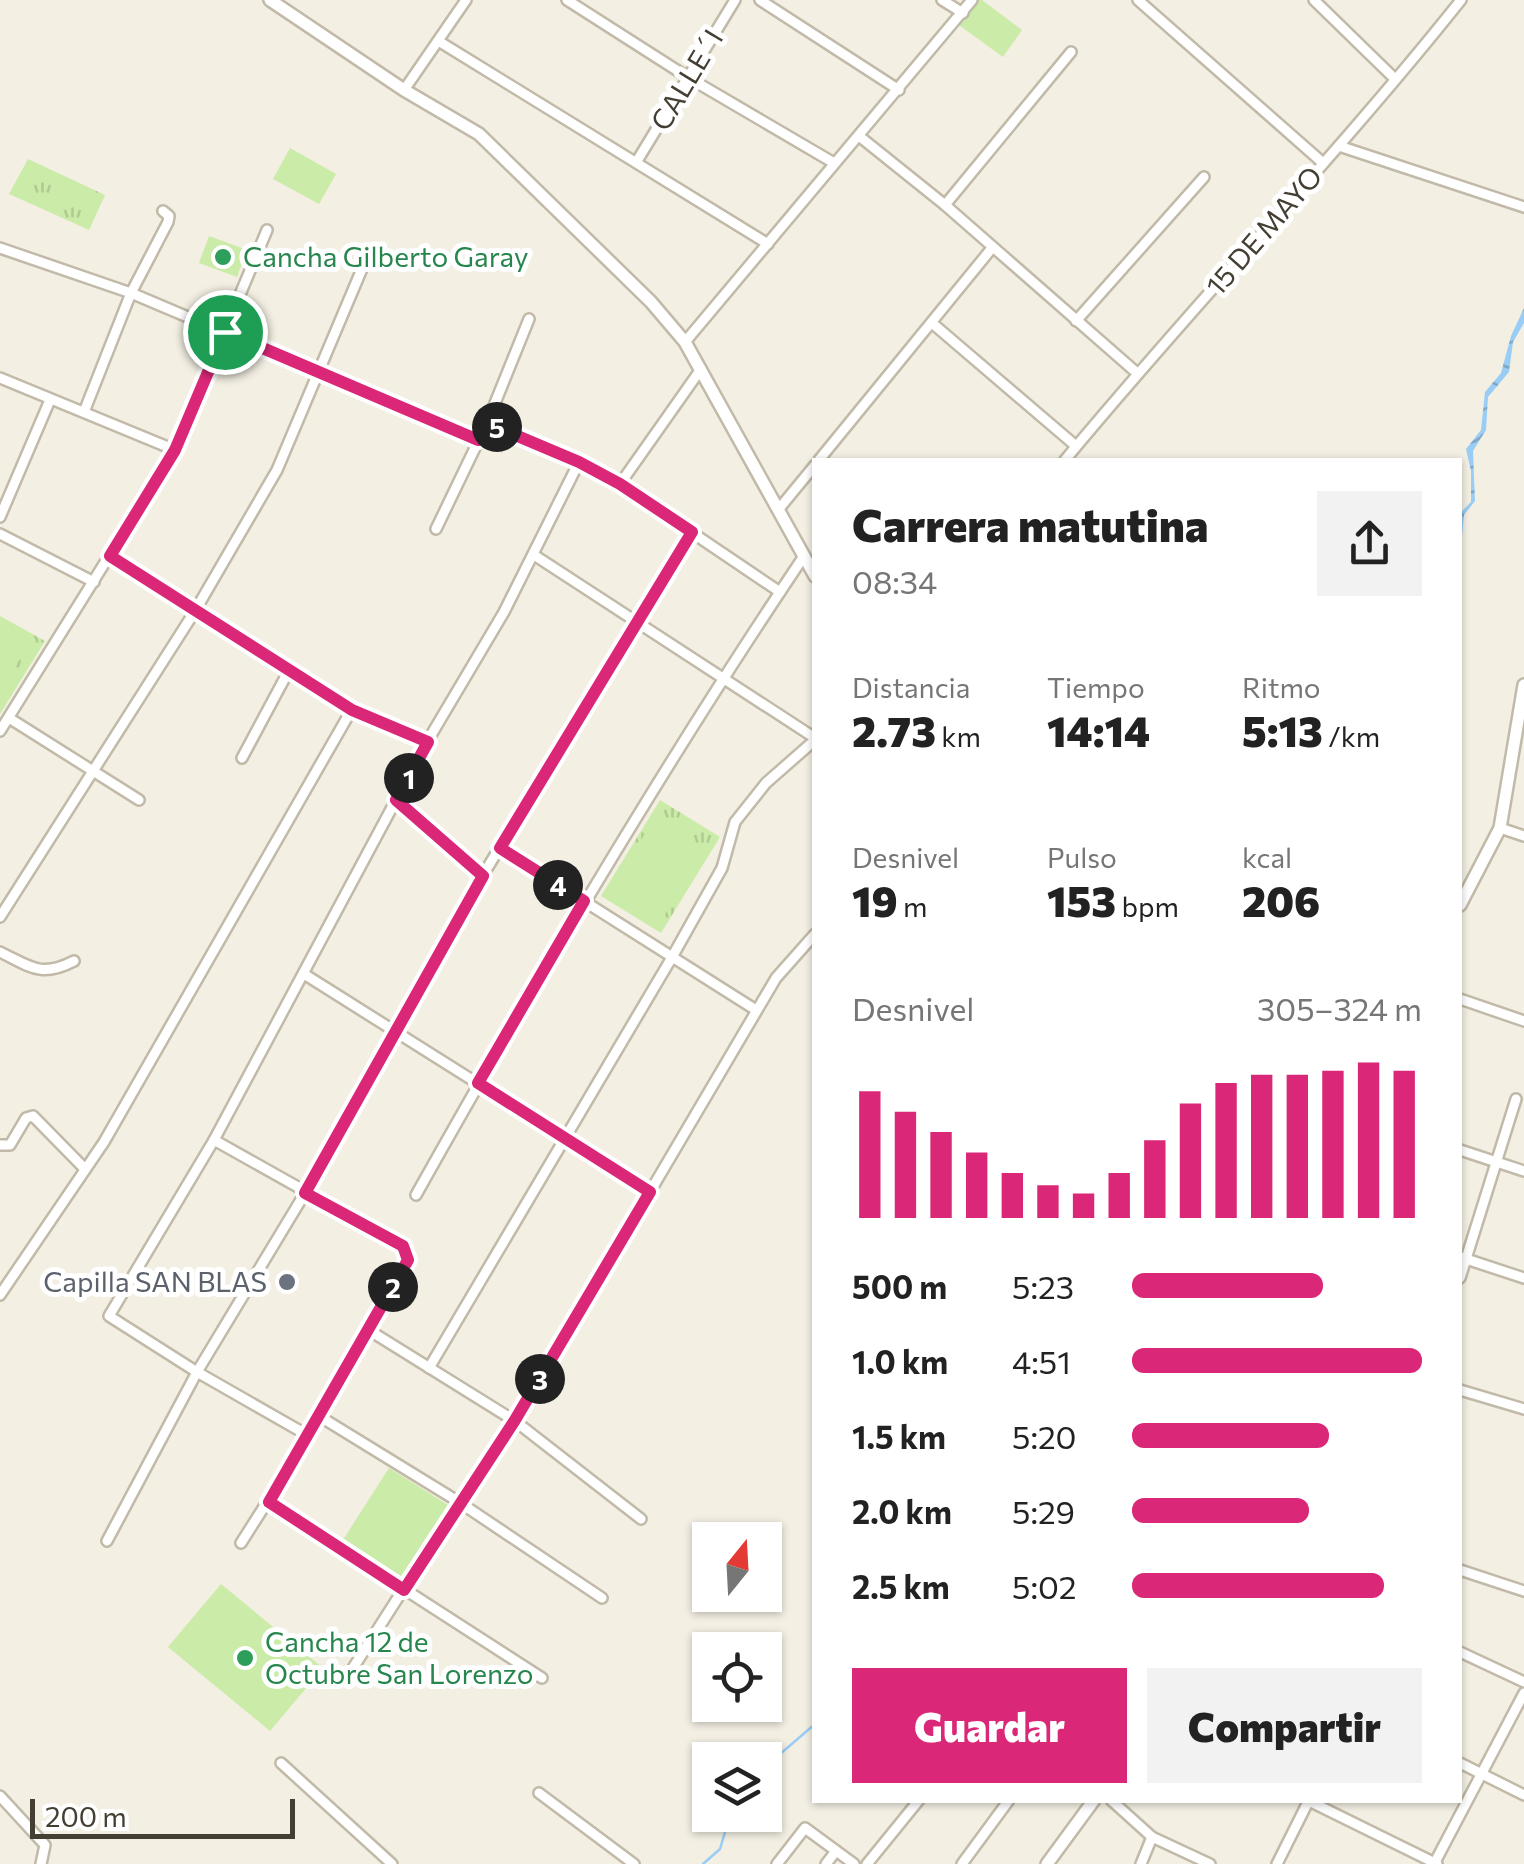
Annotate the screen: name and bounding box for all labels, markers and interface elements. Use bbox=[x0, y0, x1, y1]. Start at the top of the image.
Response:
street label: CALLE´I bbox=[643, 23, 730, 136]
street label: 15 DE MAYO bbox=[1198, 159, 1328, 302]
place label: Cancha Gilberto Garay bbox=[243, 239, 528, 273]
marker: Cancha Gilberto Garay bbox=[212, 246, 234, 268]
pin bbox=[183, 290, 268, 375]
icon: arrive bbox=[198, 305, 253, 360]
pin: 5 bbox=[472, 402, 522, 452]
text: 5 bbox=[489, 410, 505, 444]
button: share bbox=[1317, 491, 1422, 596]
text: Carrera matutina bbox=[852, 496, 1209, 551]
text: 08:34 bbox=[852, 561, 937, 601]
text: Distancia bbox=[852, 670, 970, 704]
text: Tiempo bbox=[1047, 670, 1145, 704]
text: Ritmo bbox=[1242, 670, 1321, 704]
text: 2.73 bbox=[852, 704, 936, 756]
text: 14:14 bbox=[1047, 704, 1150, 756]
text: 5:13 bbox=[1242, 704, 1323, 756]
text: km bbox=[936, 719, 981, 753]
text: /km bbox=[1323, 719, 1380, 753]
pin: 1 bbox=[384, 753, 434, 803]
text: 1 bbox=[403, 761, 415, 795]
text: Desnivel bbox=[852, 840, 959, 874]
text: Pulso bbox=[1047, 840, 1117, 874]
text: kcal bbox=[1242, 840, 1292, 874]
pin: 4 bbox=[533, 860, 583, 910]
text: 4 bbox=[549, 868, 567, 902]
text: 19 bbox=[852, 874, 898, 926]
text: 153 bbox=[1047, 874, 1116, 926]
text: 206 bbox=[1242, 874, 1320, 926]
text: m bbox=[898, 889, 928, 923]
text: bpm bbox=[1116, 889, 1179, 923]
text: Desnivel bbox=[852, 988, 974, 1028]
text: 305–324 m bbox=[1257, 988, 1422, 1028]
pin: 2 bbox=[368, 1262, 418, 1312]
place label: Capilla SAN BLAS bbox=[43, 1264, 267, 1298]
text: 500 m bbox=[852, 1266, 947, 1306]
text: 5:23 bbox=[1012, 1266, 1074, 1306]
text: 2 bbox=[385, 1270, 401, 1304]
marker: Capilla SAN BLAS bbox=[276, 1271, 298, 1293]
text: 1.0 km bbox=[852, 1341, 948, 1381]
text: 4:51 bbox=[1012, 1341, 1071, 1381]
pin: 3 bbox=[515, 1354, 565, 1404]
text: 3 bbox=[532, 1362, 548, 1396]
text: 1.5 km bbox=[852, 1416, 946, 1456]
text: 5:20 bbox=[1012, 1416, 1076, 1456]
text: 2.0 km bbox=[852, 1491, 952, 1531]
text: 5:29 bbox=[1012, 1491, 1075, 1531]
north arrow bbox=[692, 1522, 782, 1612]
map controls bbox=[692, 1522, 782, 1832]
text: 2.5 km bbox=[852, 1566, 950, 1606]
text: 5:02 bbox=[1012, 1566, 1076, 1606]
place label: Cancha 12 de Octubre San Lorenzo bbox=[265, 1624, 534, 1690]
button: locate bbox=[692, 1632, 782, 1722]
marker: Cancha 12 de Octubre San Lorenzo bbox=[234, 1647, 256, 1669]
button: Guardar bbox=[852, 1668, 1127, 1783]
button: Compartir bbox=[1147, 1668, 1422, 1783]
button: layers bbox=[692, 1742, 782, 1832]
scale bar bbox=[30, 1794, 295, 1838]
text: 200 m bbox=[45, 1799, 127, 1833]

